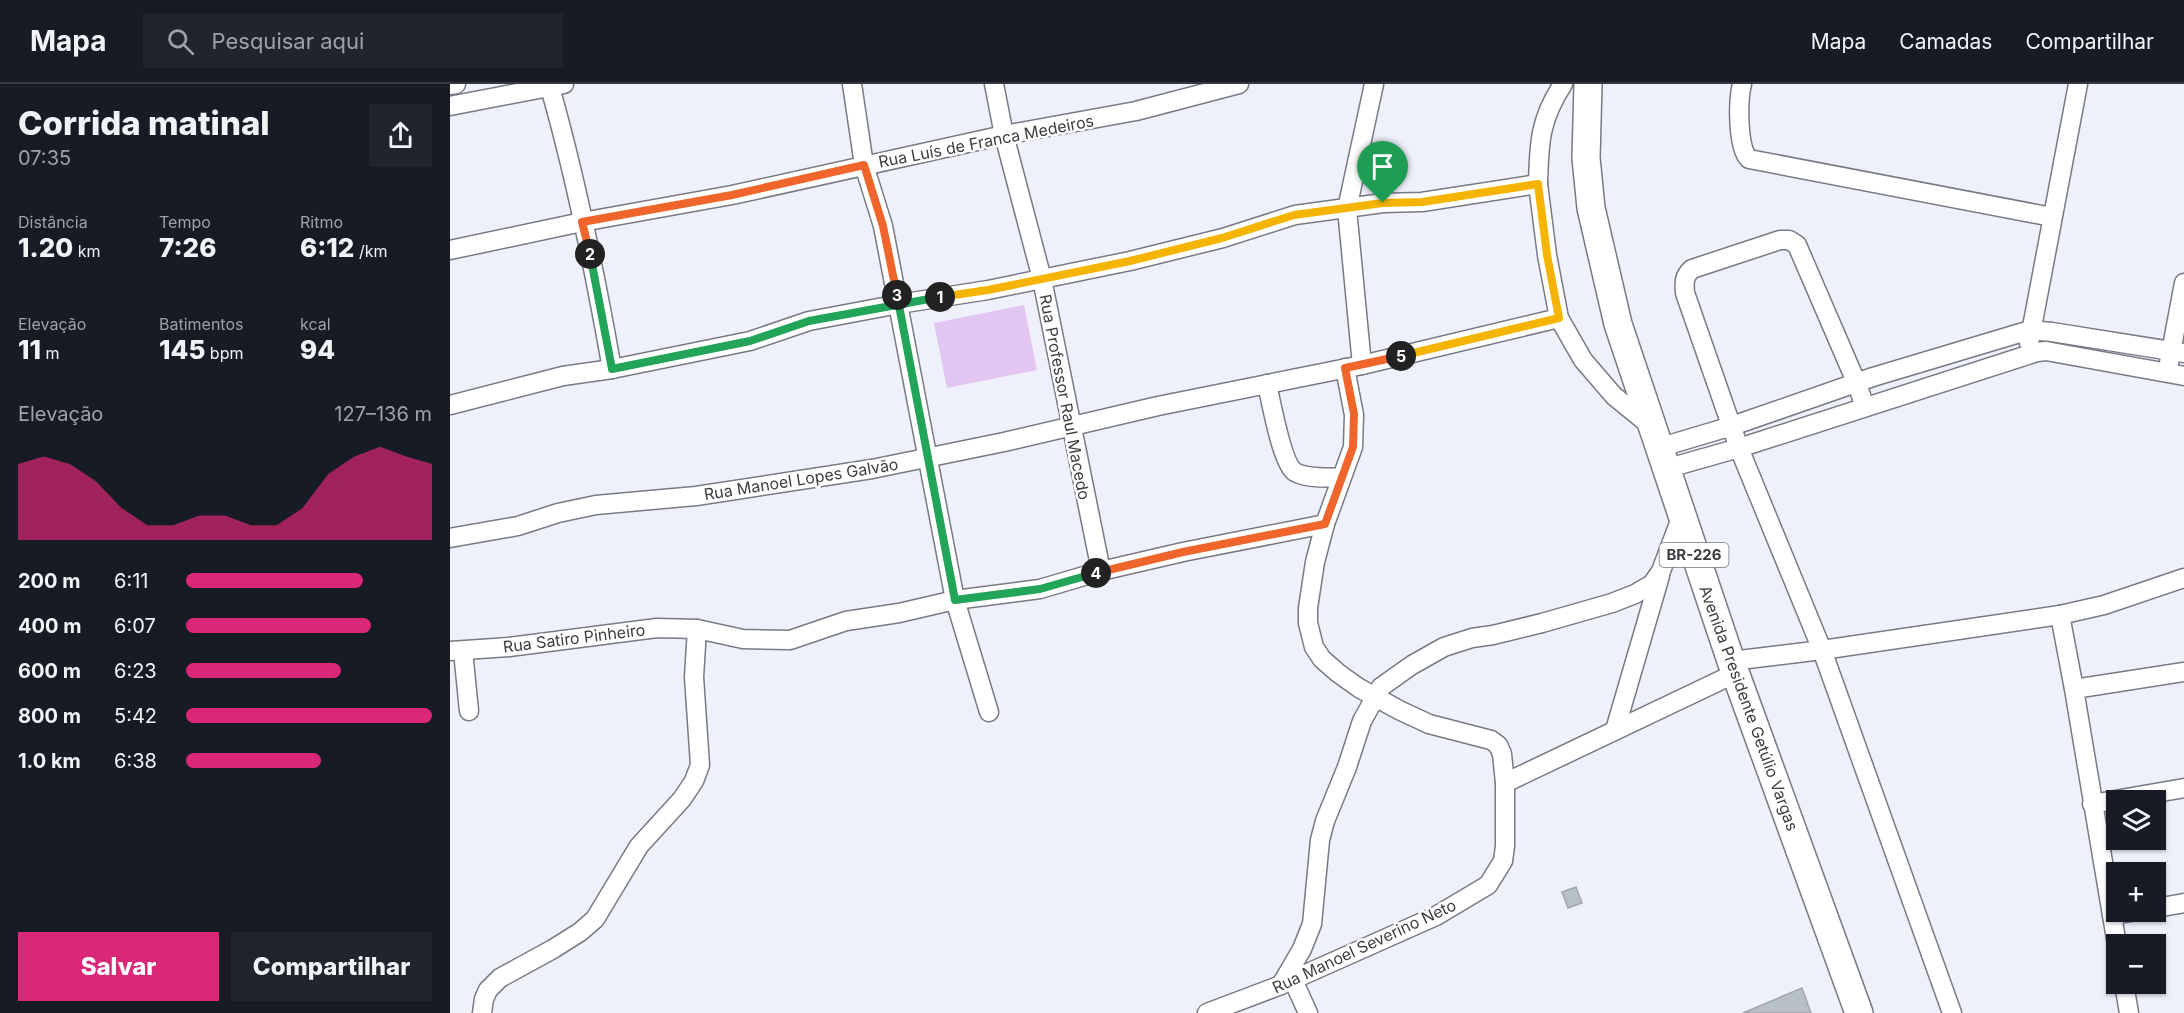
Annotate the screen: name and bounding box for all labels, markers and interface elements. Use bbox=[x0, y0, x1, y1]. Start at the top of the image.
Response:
search box bbox=[143, 14, 563, 68]
text: Mapa bbox=[30, 24, 107, 58]
icon: search bbox=[164, 25, 197, 58]
text: Pesquisar aqui bbox=[212, 28, 364, 54]
text: Mapa bbox=[1811, 29, 1866, 54]
text: Camadas bbox=[1899, 29, 1992, 54]
text: Compartilhar bbox=[2025, 29, 2154, 54]
text: Corrida matinal bbox=[18, 103, 270, 143]
button: share bbox=[369, 104, 432, 167]
street label: Rua Luís de Franca Medeiros bbox=[877, 110, 1095, 172]
pin bbox=[1357, 141, 1408, 203]
text: 07:35 bbox=[18, 146, 71, 170]
icon: arrive bbox=[1366, 150, 1399, 183]
text: Distância bbox=[18, 212, 88, 232]
text: Tempo bbox=[159, 212, 211, 232]
text: Ritmo bbox=[300, 212, 343, 232]
text: 1.20 bbox=[18, 232, 73, 263]
text: 7:26 bbox=[159, 232, 216, 263]
text: 6:12 bbox=[300, 232, 354, 263]
pin: 2 bbox=[575, 239, 605, 269]
text: km bbox=[73, 241, 101, 261]
text: /km bbox=[354, 241, 388, 261]
text: 2 bbox=[585, 244, 595, 264]
pin: 3 bbox=[882, 280, 912, 310]
pin: 1 bbox=[925, 282, 955, 312]
text: 3 bbox=[892, 285, 902, 305]
text: 1 bbox=[937, 287, 943, 307]
street label: Rua Professor Raul Macedo bbox=[1035, 293, 1095, 501]
text: Elevação bbox=[18, 314, 86, 334]
text: Batimentos bbox=[159, 314, 243, 334]
text: kcal bbox=[300, 314, 331, 334]
text: 11 bbox=[18, 334, 41, 365]
text: 145 bbox=[159, 334, 205, 365]
text: 94 bbox=[300, 334, 335, 365]
pin: 5 bbox=[1386, 341, 1416, 371]
text: m bbox=[41, 343, 59, 363]
text: bpm bbox=[205, 343, 243, 363]
text: 5 bbox=[1396, 346, 1406, 366]
text: Elevação bbox=[18, 402, 103, 426]
text: 127–136 m bbox=[334, 402, 432, 426]
street label: Rua Manoel Lopes Galvão bbox=[702, 454, 900, 504]
road number: BR-226 bbox=[1660, 543, 1728, 567]
pin: 4 bbox=[1081, 558, 1111, 588]
text: 4 bbox=[1091, 563, 1101, 583]
text: 200 m bbox=[18, 569, 81, 593]
text: 6:11 bbox=[114, 569, 148, 593]
street label: Avenida Presidente Getúlio Vargas bbox=[1695, 583, 1803, 833]
text: 400 m bbox=[18, 614, 82, 638]
text: 6:07 bbox=[114, 614, 156, 638]
street label: Rua Satiro Pinheiro bbox=[502, 619, 646, 657]
text: 600 m bbox=[18, 659, 81, 683]
text: 6:23 bbox=[114, 659, 157, 683]
text: 800 m bbox=[18, 704, 81, 728]
text: 5:42 bbox=[114, 704, 157, 728]
text: 1.0 km bbox=[18, 749, 81, 773]
text: 6:38 bbox=[114, 749, 157, 773]
map controls bbox=[2106, 790, 2166, 994]
button: layers bbox=[2106, 790, 2166, 850]
button: + bbox=[2106, 862, 2166, 922]
street label: Rua Manoel Severino Neto bbox=[1269, 895, 1459, 997]
button: Salvar bbox=[18, 932, 219, 1001]
button: Compartilhar bbox=[231, 932, 432, 1001]
button: − bbox=[2106, 934, 2166, 994]

